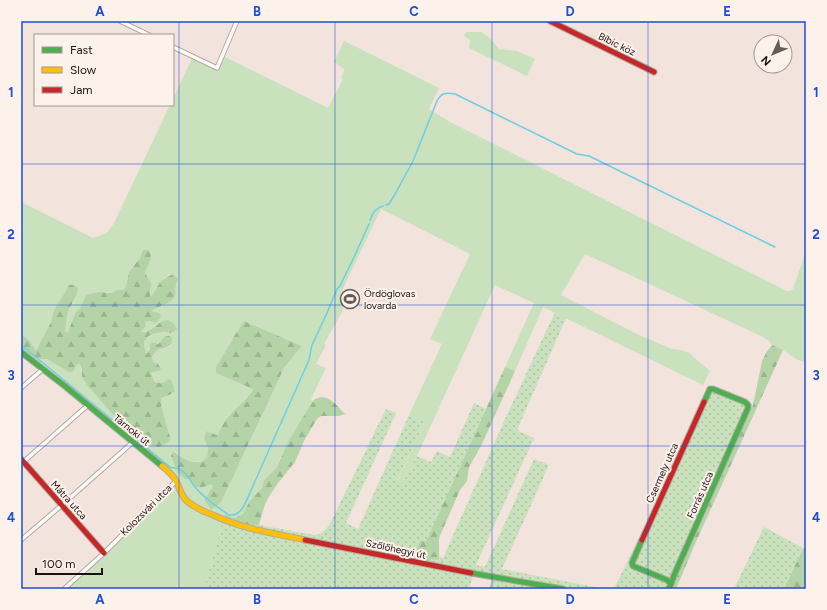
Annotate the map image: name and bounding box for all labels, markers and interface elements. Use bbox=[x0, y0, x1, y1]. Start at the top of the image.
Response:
text: A bbox=[95, 4, 105, 19]
text: B bbox=[253, 4, 261, 19]
text: C bbox=[409, 4, 419, 19]
text: D bbox=[565, 4, 575, 19]
text: E bbox=[723, 4, 731, 19]
street label: Bíbic köz bbox=[596, 29, 638, 59]
legend bbox=[34, 34, 174, 106]
north arrow bbox=[753, 34, 793, 74]
text: Fast bbox=[70, 43, 93, 57]
text: N bbox=[759, 53, 774, 68]
text: Slow bbox=[70, 63, 97, 77]
text: Jam bbox=[70, 83, 93, 97]
text: 1 bbox=[8, 85, 14, 100]
text: 1 bbox=[813, 85, 819, 100]
text: 2 bbox=[7, 227, 15, 242]
text: 2 bbox=[812, 227, 820, 242]
place label: Ördöglovas lovarda bbox=[364, 287, 416, 312]
sports icon: Ördöglovas lovarda bbox=[339, 288, 361, 310]
text: 3 bbox=[7, 368, 15, 383]
text: 3 bbox=[812, 368, 820, 383]
street label: Tárnoki út bbox=[111, 411, 153, 449]
street label: Csermely utca bbox=[643, 441, 681, 505]
street label: Forrás utca bbox=[684, 470, 716, 520]
street label: Mátra utca bbox=[48, 478, 90, 522]
street label: Kolozsvári utca bbox=[118, 482, 174, 538]
text: 4 bbox=[7, 510, 15, 525]
text: 4 bbox=[812, 510, 820, 525]
street label: Szőlőhegyi út bbox=[365, 536, 427, 562]
scale bar bbox=[36, 550, 102, 576]
text: 100 m bbox=[42, 557, 76, 571]
text: A bbox=[95, 592, 105, 607]
text: B bbox=[253, 592, 261, 607]
text: C bbox=[409, 592, 419, 607]
text: D bbox=[565, 592, 575, 607]
text: E bbox=[723, 592, 731, 607]

